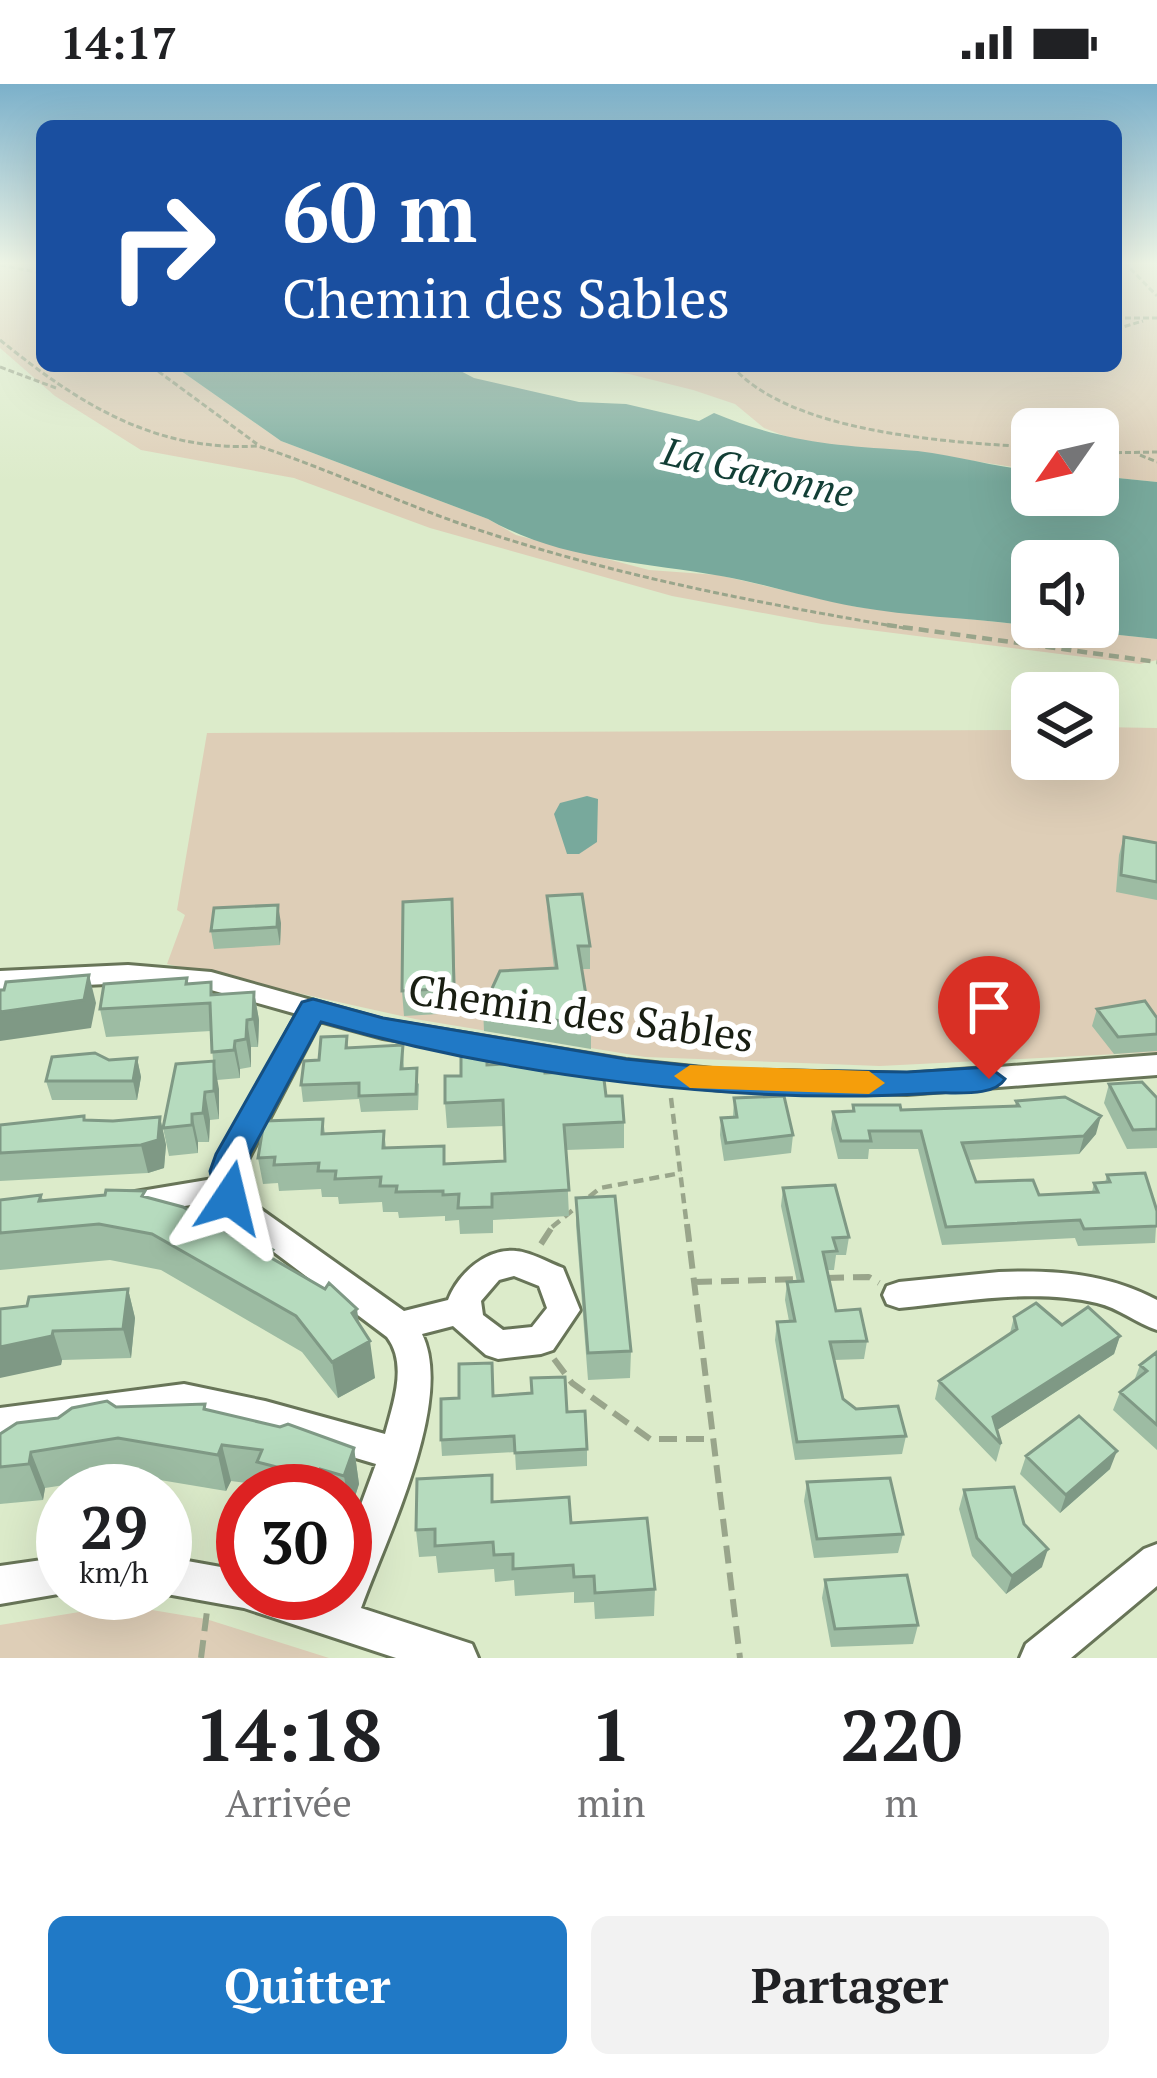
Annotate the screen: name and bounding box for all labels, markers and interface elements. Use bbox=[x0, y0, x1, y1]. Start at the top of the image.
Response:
text: 14:17 bbox=[60, 12, 177, 72]
text: 60 m bbox=[282, 155, 477, 266]
icon: right bbox=[84, 168, 240, 324]
text: Chemin des Sables bbox=[282, 262, 730, 333]
north arrow bbox=[1011, 408, 1119, 516]
map controls bbox=[1011, 408, 1119, 780]
water label: La Garonne bbox=[657, 424, 859, 518]
button: sound bbox=[1011, 540, 1119, 648]
button: layers bbox=[1011, 672, 1119, 780]
pin bbox=[938, 956, 1040, 1079]
street label: Chemin des Sables bbox=[405, 960, 757, 1064]
icon: arrive bbox=[956, 974, 1022, 1040]
position arrow bbox=[167, 1135, 293, 1261]
speed limit sign: 30 bbox=[216, 1464, 372, 1620]
text: 29 bbox=[80, 1487, 148, 1566]
text: km/h bbox=[79, 1552, 149, 1592]
text: 14:18 bbox=[195, 1686, 382, 1782]
text: 1 bbox=[591, 1686, 632, 1782]
text: 220 bbox=[840, 1686, 962, 1782]
text: Arrivée bbox=[225, 1776, 352, 1828]
text: min bbox=[577, 1776, 645, 1828]
text: m bbox=[884, 1776, 918, 1828]
button: Quitter bbox=[48, 1916, 567, 2054]
button: Partager bbox=[591, 1916, 1109, 2054]

